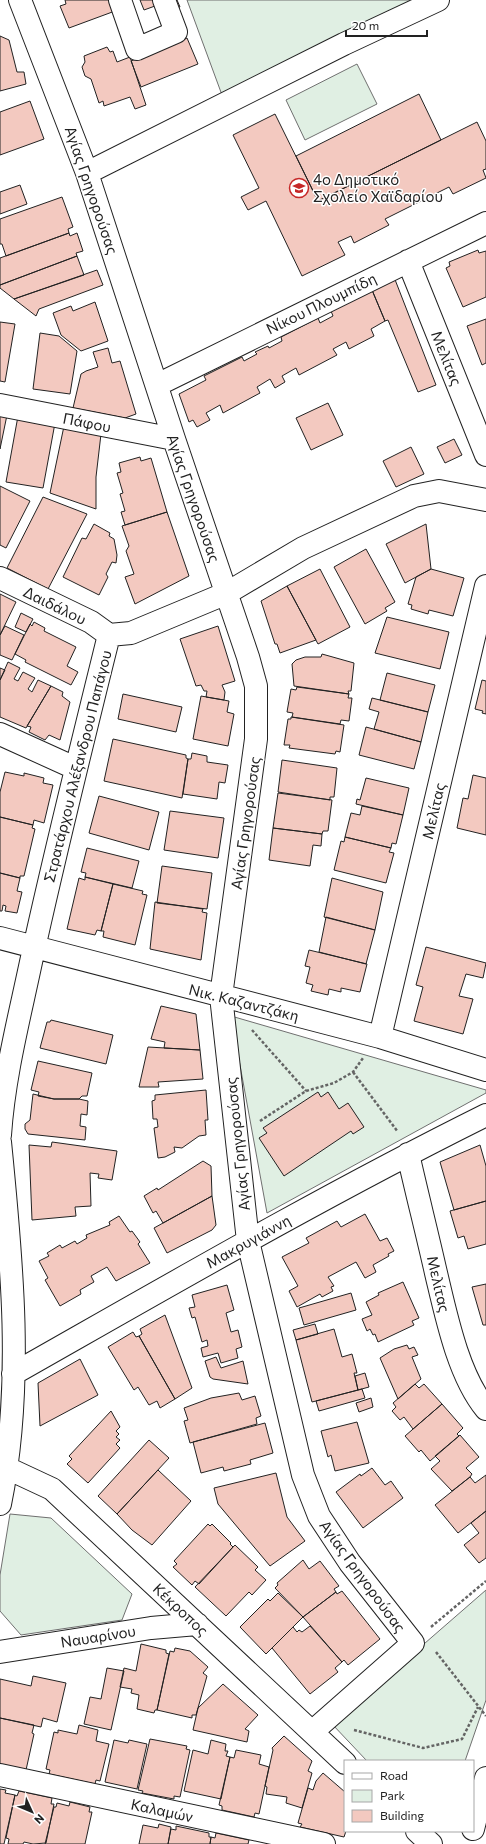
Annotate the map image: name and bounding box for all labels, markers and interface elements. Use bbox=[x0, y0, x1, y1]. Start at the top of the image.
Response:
scale bar bbox=[346, 12, 427, 38]
text: 20 m bbox=[352, 18, 379, 32]
street label: Αγίας Γρηγορούσας bbox=[62, 124, 122, 256]
place label: 4ο Δημοτικό Σχολείο Χαϊδαρίου bbox=[313, 170, 443, 205]
school or university icon: 4ο Δημοτικό Σχολείο Χαϊδαρίου bbox=[288, 177, 310, 199]
street label: Νίκου Πλουμπίδη bbox=[263, 268, 379, 338]
street label: Μελίτας bbox=[428, 328, 466, 388]
street label: Πάφου bbox=[61, 409, 113, 435]
street label: Αγίας Γρηγορούσας bbox=[164, 432, 224, 564]
street label: Δαιδάλου bbox=[21, 582, 89, 628]
street label: Στρατάρχου Αλέξανδρου Παπάγου bbox=[39, 648, 115, 884]
street label: Αγίας Γρηγορούσας bbox=[227, 755, 263, 891]
street label: Μελίτας bbox=[418, 781, 448, 841]
street label: Νικ. Καζαντζάκη bbox=[187, 980, 301, 1024]
street label: Αγίας Γρηγορούσας bbox=[221, 1076, 253, 1212]
street label: Μακρυγιάννη bbox=[203, 1210, 293, 1272]
street label: Μελίτας bbox=[424, 1254, 454, 1314]
street label: Αγίας Γρηγορούσας bbox=[316, 1516, 410, 1636]
street label: Κέκροπος bbox=[150, 1579, 212, 1639]
street label: Ναυαρίνου bbox=[59, 1621, 137, 1651]
legend bbox=[344, 1760, 474, 1832]
text: Road bbox=[380, 1768, 408, 1782]
text: Park bbox=[380, 1788, 406, 1802]
north arrow bbox=[12, 1792, 52, 1832]
street label: Καλαμών bbox=[129, 1795, 195, 1825]
text: Building bbox=[380, 1808, 424, 1822]
text: N bbox=[32, 1812, 47, 1827]

